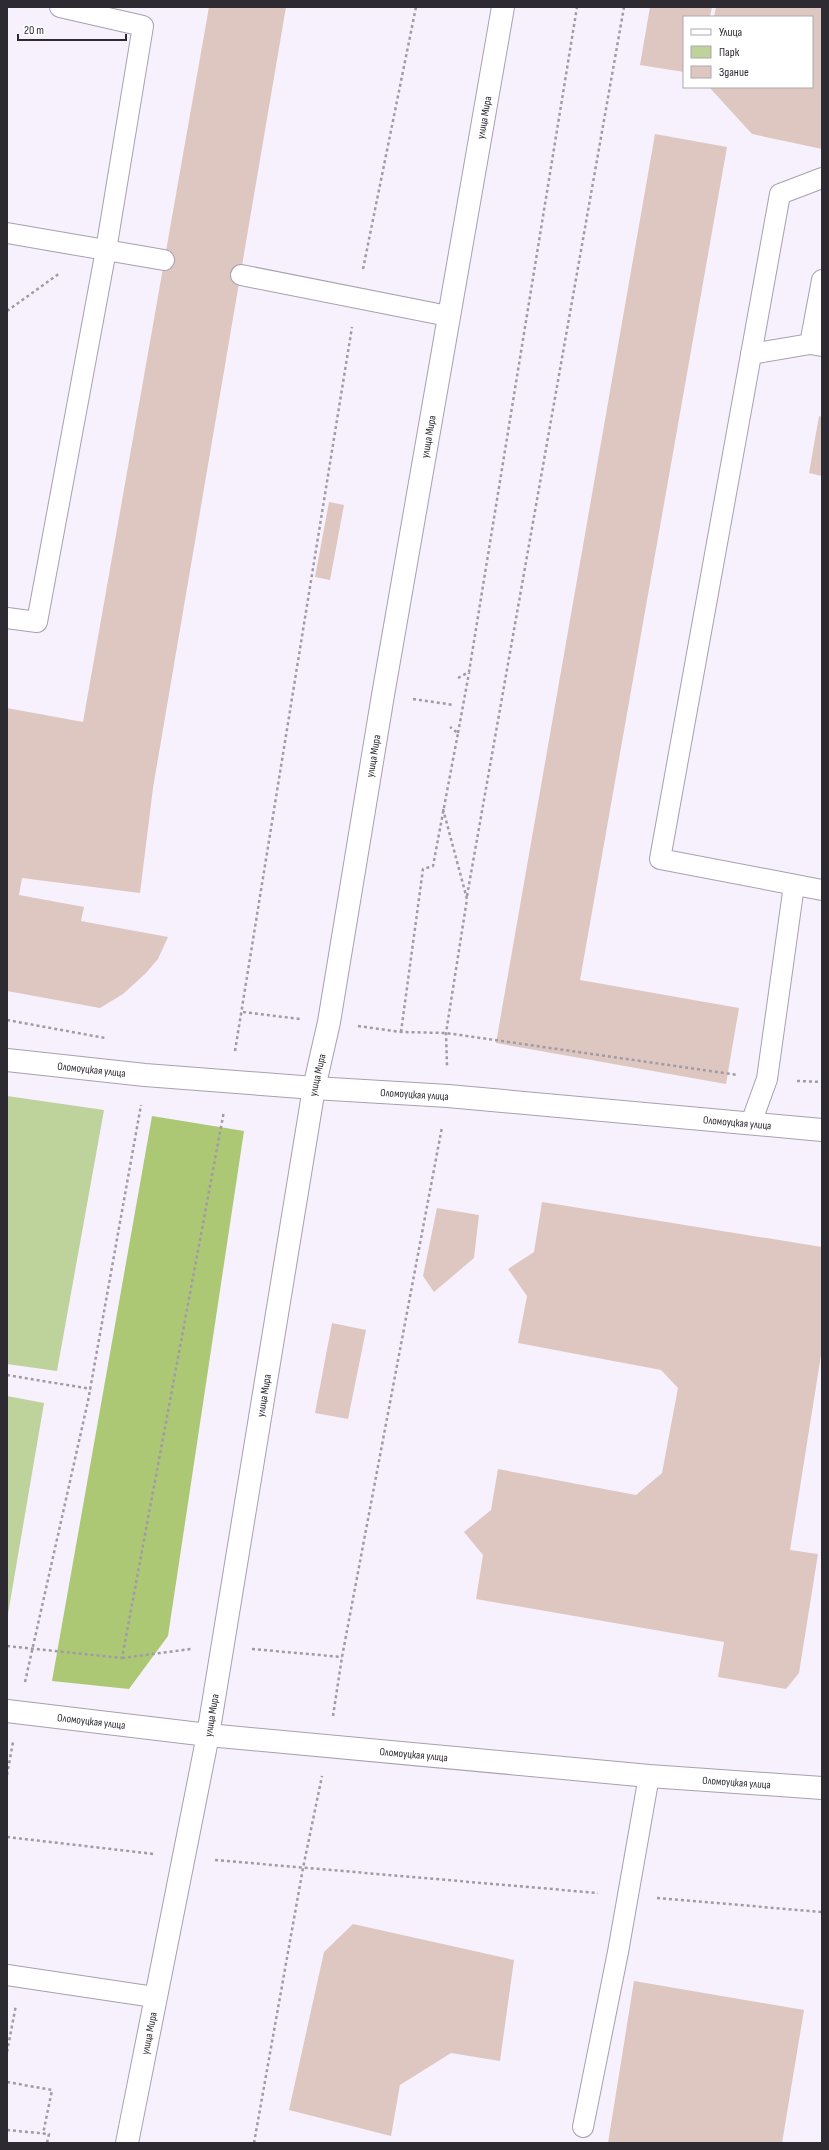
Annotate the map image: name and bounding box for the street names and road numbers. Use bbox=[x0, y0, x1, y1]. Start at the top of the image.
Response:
street label: улица Мира bbox=[474, 95, 494, 140]
street label: улица Мира bbox=[418, 414, 438, 459]
street label: улица Мира bbox=[363, 734, 383, 778]
street label: улица Мира bbox=[306, 1052, 328, 1097]
street label: Оломоуцкая улица bbox=[57, 1059, 126, 1079]
street label: Оломоуцкая улица bbox=[380, 1085, 449, 1103]
street label: Оломоуцкая улица bbox=[703, 1113, 772, 1132]
street label: улица Мира bbox=[254, 1373, 274, 1418]
street label: улица Мира bbox=[201, 1693, 221, 1738]
street label: Оломоуцкая улица bbox=[57, 1711, 126, 1732]
street label: Оломоуцкая улица bbox=[379, 1744, 448, 1764]
street label: Оломоуцкая улица bbox=[702, 1773, 771, 1791]
street label: улица Мира bbox=[138, 2011, 159, 2056]

